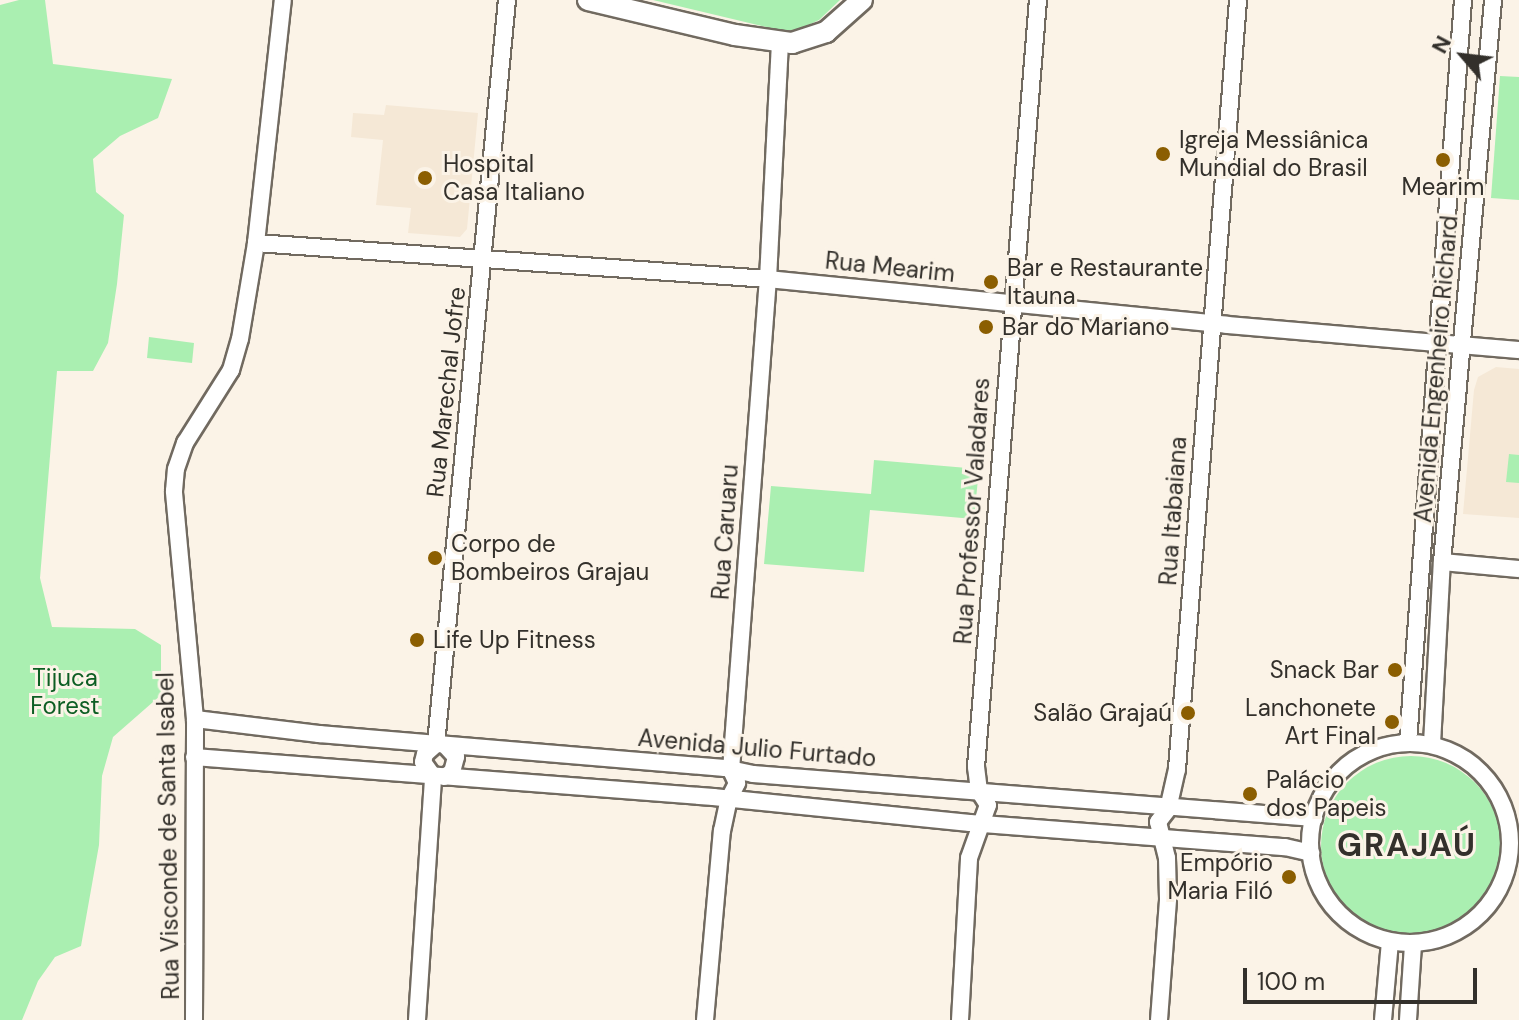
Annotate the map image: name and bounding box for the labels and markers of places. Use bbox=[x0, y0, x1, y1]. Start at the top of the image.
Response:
place label: Igreja Messiânica Mundial do Brasil bbox=[1179, 126, 1368, 182]
marker: Igreja Messiânica Mundial do Brasil bbox=[1154, 145, 1172, 163]
place label: Hospital Casa Italiano bbox=[443, 150, 585, 206]
marker: Mearim bbox=[1434, 151, 1452, 169]
marker: Hospital Casa Italiano bbox=[414, 167, 436, 189]
place label: Mearim bbox=[1402, 173, 1484, 201]
place label: Bar e Restaurante Itauna bbox=[1007, 254, 1203, 310]
marker: Bar e Restaurante Itauna bbox=[982, 273, 1000, 291]
place label: Bar do Mariano bbox=[1002, 313, 1169, 341]
marker: Bar do Mariano bbox=[977, 318, 995, 336]
place label: Corpo de Bombeiros Grajau bbox=[451, 530, 649, 586]
marker: Corpo de Bombeiros Grajau bbox=[426, 549, 444, 567]
place label: Life Up Fitness bbox=[433, 626, 596, 654]
marker: Life Up Fitness bbox=[408, 631, 426, 649]
place label: Snack Bar bbox=[1270, 656, 1379, 684]
marker: Snack Bar bbox=[1386, 661, 1404, 679]
place label: Lanchonete Art Final bbox=[1245, 694, 1376, 750]
place label: Salão Grajaú bbox=[1033, 699, 1172, 727]
marker: Salão Grajaú bbox=[1179, 704, 1197, 722]
marker: Lanchonete Art Final bbox=[1383, 713, 1401, 731]
place label: Palácio dos Papeis bbox=[1266, 766, 1387, 822]
marker: Palácio dos Papeis bbox=[1241, 785, 1259, 803]
place label: Empório Maria Filó bbox=[1167, 849, 1273, 905]
marker: Empório Maria Filó bbox=[1280, 868, 1298, 886]

